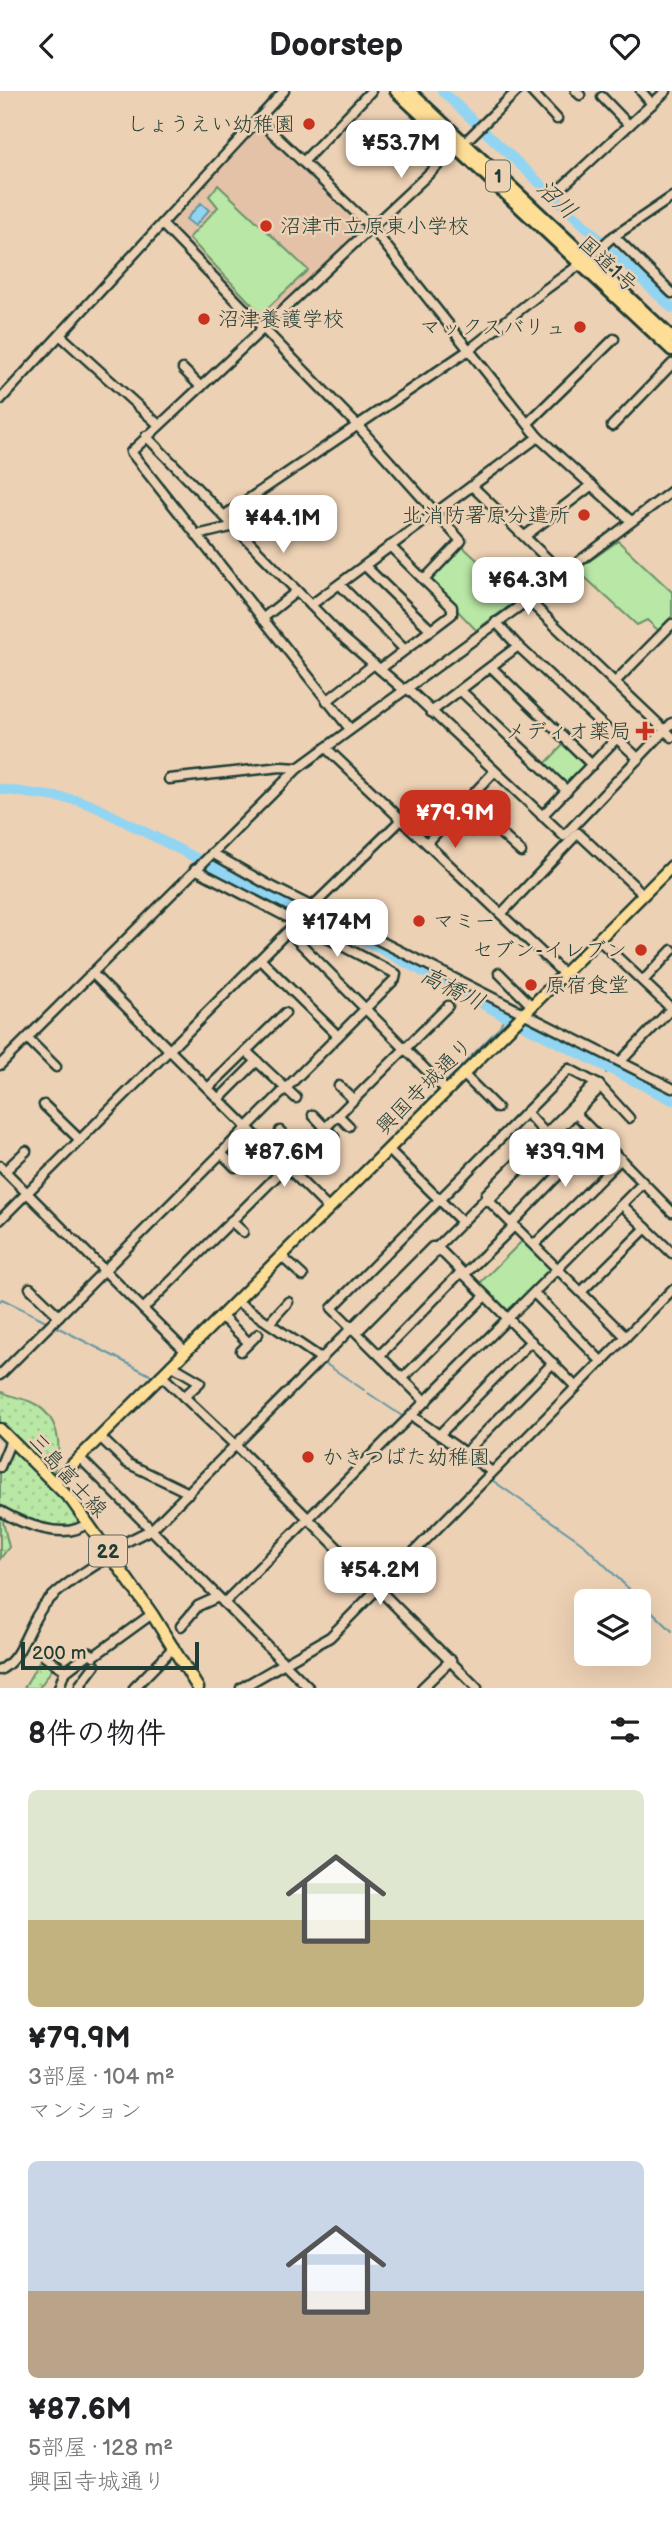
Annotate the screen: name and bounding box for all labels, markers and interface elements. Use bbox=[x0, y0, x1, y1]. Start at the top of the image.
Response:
text: Doorstep bbox=[269, 26, 403, 65]
icon: back bbox=[28, 27, 66, 65]
icon: heart bbox=[606, 27, 644, 65]
place label: しょうえい幼稚園 bbox=[127, 112, 295, 137]
marker: しょうえい幼稚園 bbox=[301, 116, 317, 132]
pin: ¥53.7M bbox=[344, 120, 458, 180]
text: ¥53.7M bbox=[362, 129, 440, 157]
road number: 1 bbox=[486, 160, 510, 191]
water label: 沼川 bbox=[530, 174, 583, 226]
place label: 沼津市立原東小学校 bbox=[280, 214, 469, 239]
marker: 沼津市立原東小学校 bbox=[258, 218, 274, 234]
street label: 国道1号 bbox=[573, 231, 642, 298]
place label: 沼津養護学校 bbox=[218, 307, 344, 332]
marker: 沼津養護学校 bbox=[196, 311, 212, 327]
place label: マックスバリュ bbox=[419, 315, 566, 340]
marker: マックスバリュ bbox=[572, 319, 588, 335]
pin: ¥44.1M bbox=[226, 496, 340, 555]
place label: 北消防署原分遣所 bbox=[402, 503, 570, 528]
text: ¥44.1M bbox=[245, 504, 321, 532]
marker: 北消防署原分遣所 bbox=[576, 507, 592, 523]
pin: ¥64.3M bbox=[471, 557, 585, 617]
text: ¥64.3M bbox=[488, 566, 568, 594]
place label: メディオ薬局 bbox=[505, 719, 631, 744]
marker: メディオ薬局 bbox=[637, 723, 653, 739]
pin: ¥79.9M bbox=[398, 791, 512, 850]
text: ¥79.9M bbox=[416, 799, 494, 827]
pin: ¥174M bbox=[288, 899, 386, 959]
text: ¥174M bbox=[302, 908, 372, 936]
place label: マミー bbox=[433, 909, 496, 934]
marker: マミー bbox=[411, 913, 427, 929]
place label: セブン-イレブン bbox=[472, 938, 627, 963]
marker: セブン-イレブン bbox=[633, 942, 649, 958]
water label: 高橋川 bbox=[415, 961, 490, 1017]
place label: 原宿食堂 bbox=[545, 973, 629, 998]
marker: 原宿食堂 bbox=[523, 977, 539, 993]
street label: 興国寺城通り bbox=[371, 1033, 478, 1140]
pin: ¥87.6M bbox=[227, 1129, 341, 1189]
pin: ¥39.9M bbox=[508, 1129, 622, 1189]
text: ¥87.6M bbox=[244, 1138, 324, 1166]
text: ¥39.9M bbox=[525, 1138, 605, 1166]
street label: 三島富士線 bbox=[23, 1428, 112, 1523]
place label: かきつばた幼稚園 bbox=[322, 1445, 490, 1470]
marker: かきつばた幼稚園 bbox=[300, 1449, 316, 1465]
road number: 22 bbox=[89, 1535, 127, 1567]
pin: ¥54.2M bbox=[323, 1547, 437, 1607]
text: ¥54.2M bbox=[340, 1556, 420, 1584]
map controls bbox=[574, 1589, 651, 1666]
button: layers bbox=[574, 1589, 651, 1666]
scale bar bbox=[21, 1639, 200, 1671]
text: 200 m bbox=[32, 1642, 86, 1665]
icon: filters bbox=[606, 1711, 644, 1749]
text: 8件の物件 bbox=[28, 1716, 166, 1752]
icon: home bbox=[273, 1836, 399, 1962]
text: ¥79.9M bbox=[28, 2021, 131, 2057]
text: 3部屋 · 104 m² bbox=[28, 2063, 175, 2091]
text: マンション bbox=[28, 2097, 142, 2125]
icon: home bbox=[273, 2207, 399, 2333]
text: ¥87.6M bbox=[28, 2392, 132, 2428]
text: 5部屋 · 128 m² bbox=[28, 2434, 173, 2462]
text: 興国寺城通り bbox=[28, 2468, 166, 2496]

